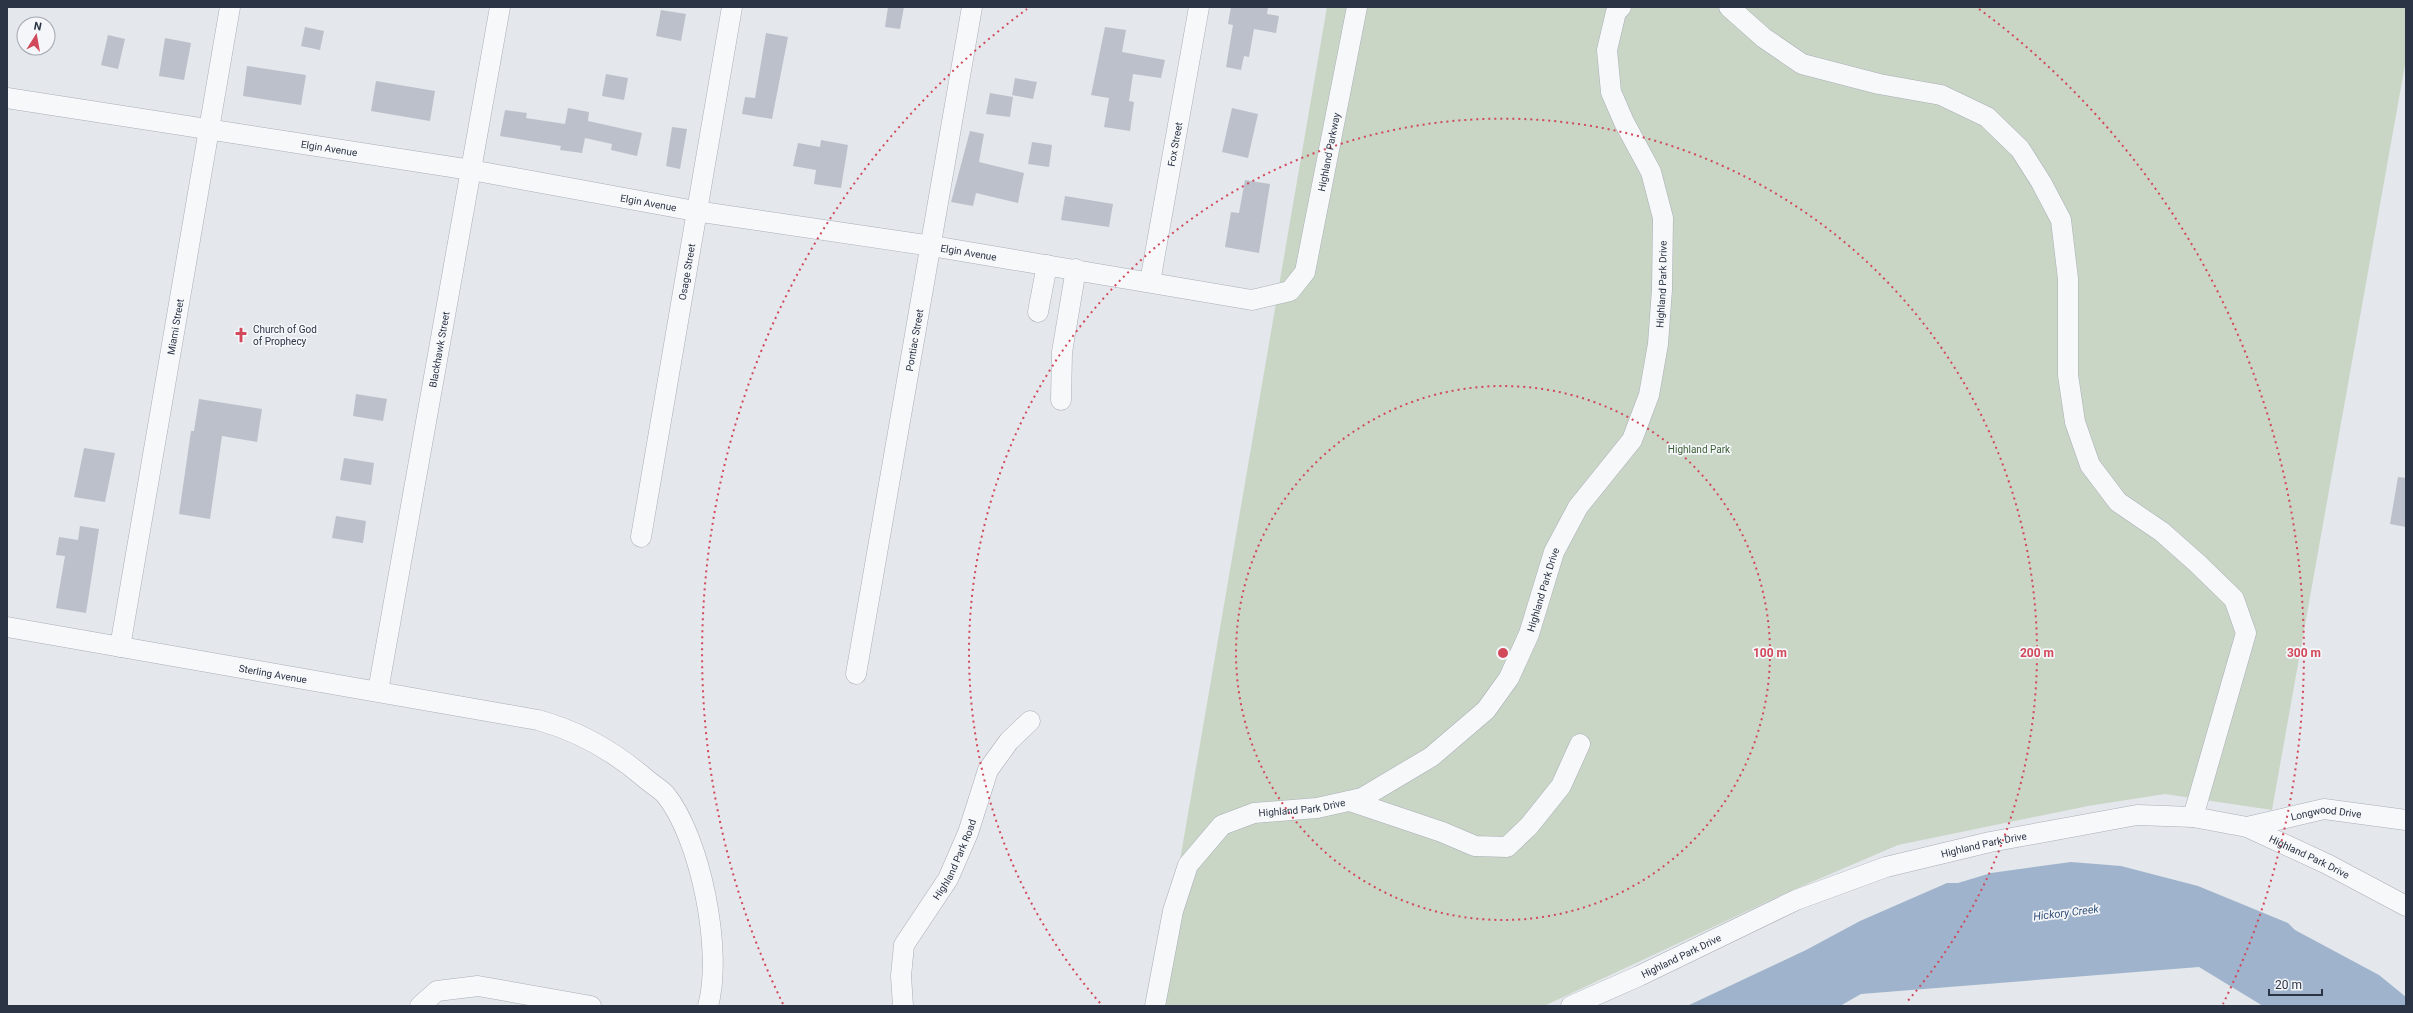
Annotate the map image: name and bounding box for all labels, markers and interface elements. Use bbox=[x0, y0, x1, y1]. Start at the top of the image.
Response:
north arrow bbox=[16, 16, 56, 56]
text: N bbox=[33, 20, 43, 34]
street label: Highland Parkway bbox=[1315, 111, 1342, 192]
street label: Fox Street bbox=[1165, 121, 1184, 167]
street label: Elgin Avenue bbox=[300, 138, 358, 158]
street label: Elgin Avenue bbox=[620, 192, 677, 213]
street label: Highland Park Drive bbox=[1654, 240, 1668, 328]
street label: Elgin Avenue bbox=[940, 242, 998, 262]
street label: Osage Street bbox=[676, 243, 697, 301]
street label: Miami Street bbox=[165, 298, 185, 356]
street label: Pontiac Street bbox=[903, 308, 925, 372]
street label: Blackhawk Street bbox=[427, 311, 451, 388]
place label: Church of God of Prophecy bbox=[253, 324, 317, 347]
church icon: Church of God of Prophecy bbox=[232, 326, 250, 344]
park label: Highland Park bbox=[1668, 444, 1731, 455]
street label: Highland Park Drive bbox=[1525, 545, 1561, 633]
centre of rings bbox=[1496, 646, 1510, 660]
text: 100 m bbox=[1753, 646, 1787, 660]
text: 200 m bbox=[2020, 646, 2054, 660]
text: 300 m bbox=[2287, 646, 2321, 660]
street label: Sterling Avenue bbox=[238, 662, 308, 685]
street label: Highland Park Drive bbox=[1258, 796, 1346, 818]
street label: Longwood Drive bbox=[2290, 803, 2362, 822]
street label: Highland Park Road bbox=[930, 818, 978, 902]
street label: Highland Park Drive bbox=[1940, 830, 2028, 859]
street label: Highland Park Drive bbox=[2268, 833, 2351, 880]
water label: Hickory Creek bbox=[2032, 902, 2100, 923]
street label: Highland Park Drive bbox=[1639, 932, 1723, 980]
scale bar bbox=[2269, 971, 2322, 997]
text: 20 m bbox=[2275, 978, 2302, 992]

